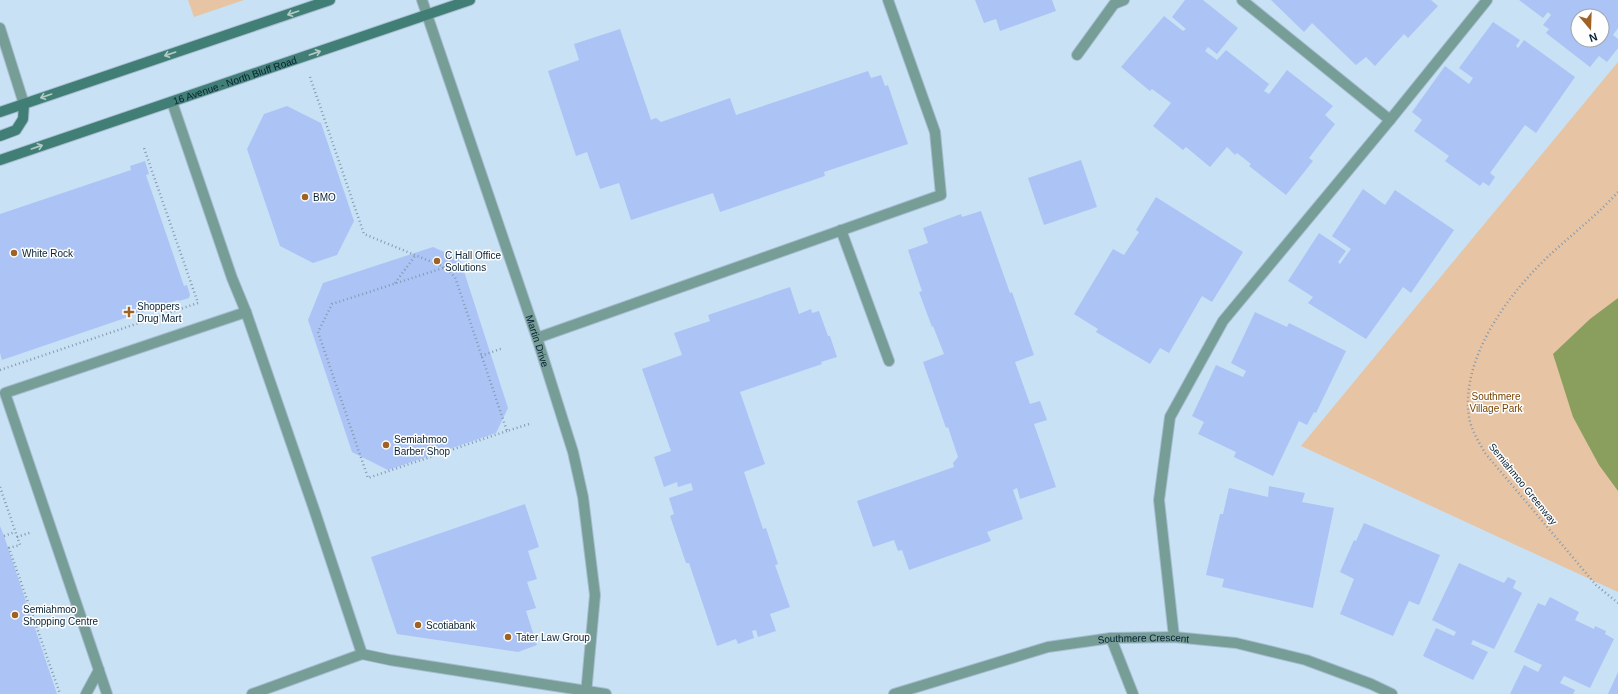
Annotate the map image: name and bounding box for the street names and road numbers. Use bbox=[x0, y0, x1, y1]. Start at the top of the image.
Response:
street label: 16 Avenue - North Bluff Road bbox=[172, 54, 298, 106]
street label: Martin Drive bbox=[524, 313, 551, 369]
street label: Semiahmoo Greenway bbox=[1487, 441, 1559, 527]
street label: Southmere Crescent bbox=[1097, 631, 1190, 645]

